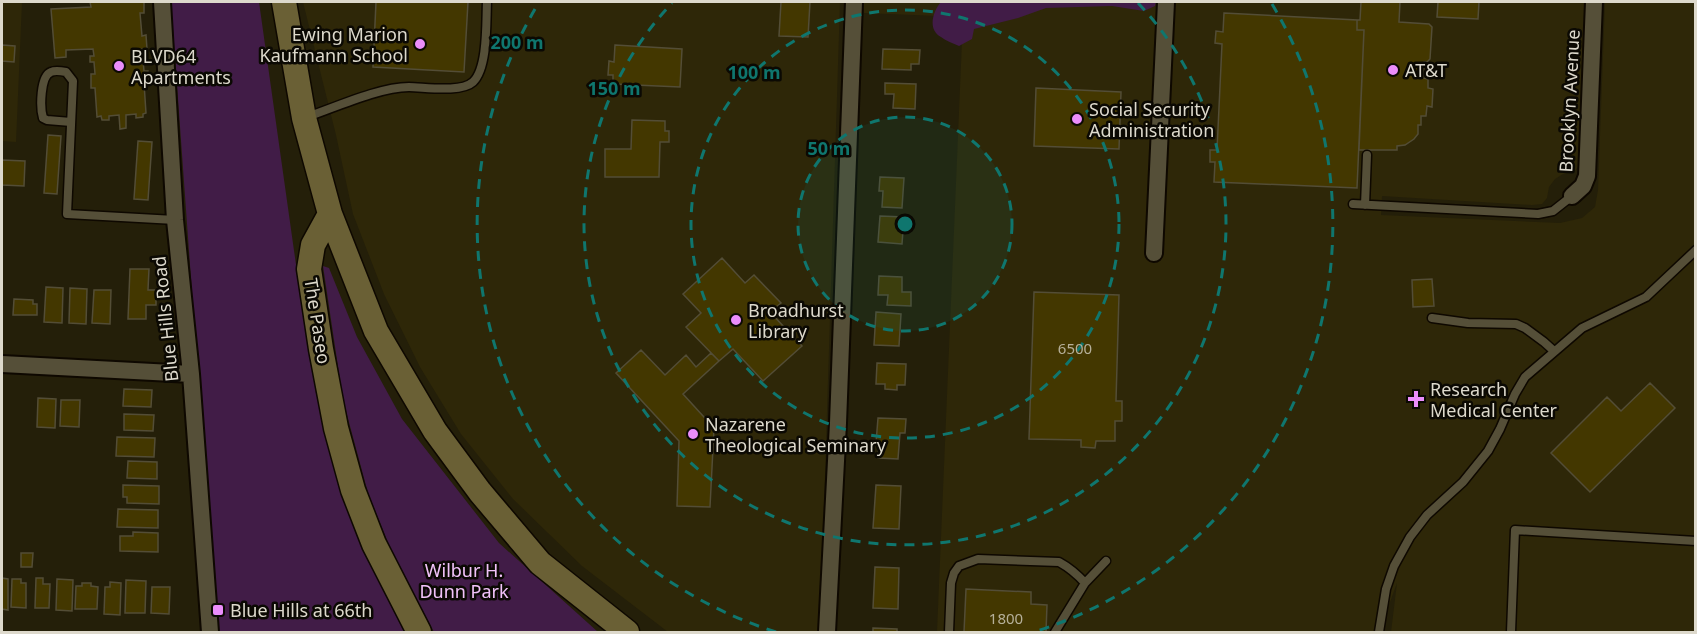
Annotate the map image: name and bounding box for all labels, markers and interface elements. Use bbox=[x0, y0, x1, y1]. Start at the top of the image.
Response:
place label: Ewing Marion Kaufmann School bbox=[260, 22, 408, 67]
street label: Brooklyn Avenue bbox=[1553, 29, 1585, 173]
text: 200 m bbox=[490, 30, 544, 54]
marker: Ewing Marion Kaufmann School bbox=[413, 37, 427, 51]
place label: BLVD64 Apartments bbox=[131, 44, 231, 89]
place label: AT&T bbox=[1405, 58, 1447, 82]
marker: BLVD64 Apartments bbox=[112, 59, 126, 73]
text: 100 m bbox=[727, 60, 781, 84]
marker: AT&T bbox=[1386, 63, 1400, 77]
text: 150 m bbox=[587, 76, 641, 100]
place label: Social Security Administration bbox=[1089, 97, 1214, 142]
marker: Social Security Administration bbox=[1070, 112, 1084, 126]
text: 50 m bbox=[808, 136, 850, 160]
centre of rings bbox=[895, 214, 915, 234]
street label: Blue Hills Road bbox=[146, 255, 184, 383]
street label: The Paseo bbox=[299, 276, 337, 366]
place label: Broadhurst Library bbox=[748, 298, 844, 343]
marker: Broadhurst Library bbox=[729, 313, 743, 327]
house number: 6500 bbox=[1058, 338, 1092, 358]
place label: Research Medical Center bbox=[1430, 377, 1558, 422]
marker: Research Medical Center bbox=[1407, 390, 1425, 408]
place label: Nazarene Theological Seminary bbox=[705, 412, 887, 457]
marker: Nazarene Theological Seminary bbox=[686, 427, 700, 441]
park label: Wilbur H. Dunn Park bbox=[419, 558, 509, 603]
place label: Blue Hills at 66th bbox=[230, 598, 372, 622]
marker: Blue Hills at 66th bbox=[211, 603, 225, 617]
house number: 1800 bbox=[989, 608, 1023, 628]

